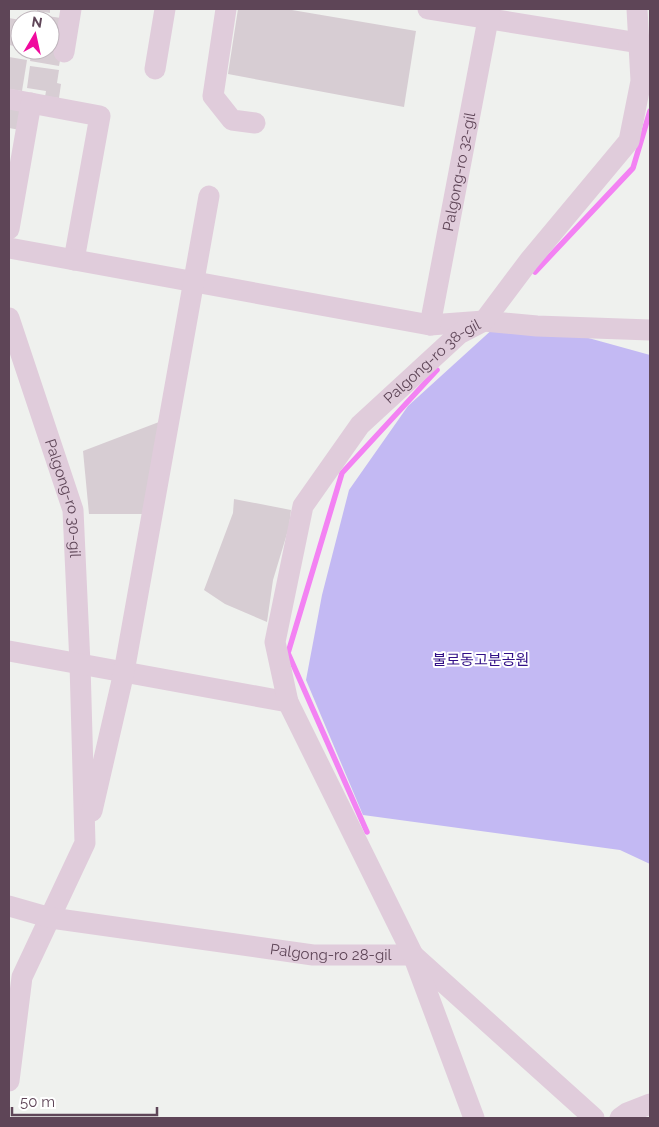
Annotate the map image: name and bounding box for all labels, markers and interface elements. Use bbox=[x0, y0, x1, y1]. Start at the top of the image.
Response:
north arrow bbox=[10, 10, 60, 60]
text: N bbox=[31, 13, 44, 31]
street label: Palgong-ro 32-gil bbox=[439, 110, 479, 233]
street label: Palgong-ro 38-gil bbox=[380, 315, 484, 408]
street label: Palgong-ro 30-gil bbox=[41, 437, 84, 559]
park label: 불로동고분공원 bbox=[433, 651, 529, 669]
street label: Palgong-ro 28-gil bbox=[269, 940, 392, 964]
scale bar bbox=[12, 1084, 158, 1116]
text: 50 m bbox=[20, 1093, 55, 1111]

